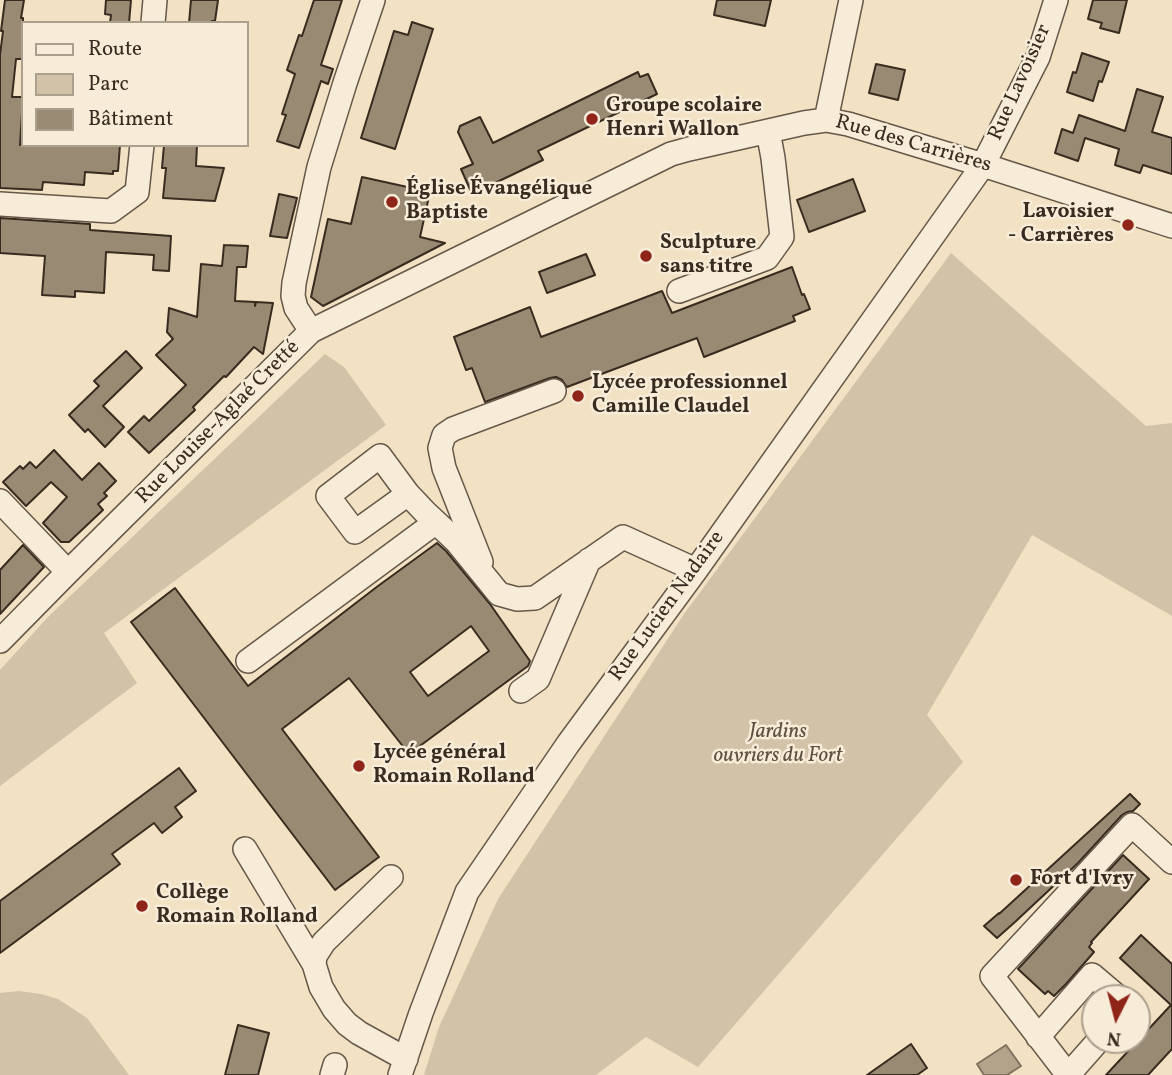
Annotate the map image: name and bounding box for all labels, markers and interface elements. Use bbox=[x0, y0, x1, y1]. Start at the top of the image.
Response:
legend bbox=[21, 21, 248, 147]
street label: Rue Lavoisier bbox=[984, 21, 1058, 145]
text: Route bbox=[88, 35, 142, 64]
text: Parc bbox=[88, 70, 129, 99]
place label: Groupe scolaire Henri Wallon bbox=[606, 94, 762, 144]
text: Bâtiment bbox=[88, 105, 173, 134]
marker: Groupe scolaire Henri Wallon bbox=[584, 111, 600, 127]
street label: Rue des Carrières bbox=[832, 111, 994, 179]
place label: Église Évangélique Baptiste bbox=[406, 177, 592, 227]
marker: Église Évangélique Baptiste bbox=[384, 194, 400, 210]
place label: Lavoisier - Carrières bbox=[1008, 200, 1114, 250]
marker: Lavoisier - Carrières bbox=[1120, 217, 1136, 233]
place label: Sculpture sans titre bbox=[660, 231, 756, 281]
marker: Sculpture sans titre bbox=[638, 248, 654, 264]
street label: Rue Louise-Aglaé Cretté bbox=[132, 336, 306, 510]
place label: Lycée professionnel Camille Claudel bbox=[592, 371, 788, 421]
marker: Lycée professionnel Camille Claudel bbox=[570, 388, 586, 404]
street label: Rue Lucien Nadaire bbox=[605, 527, 731, 687]
park label: Jardins ouvriers du Fort bbox=[713, 720, 843, 770]
place label: Lycée général Romain Rolland bbox=[373, 741, 535, 791]
marker: Lycée général Romain Rolland bbox=[351, 758, 367, 774]
place label: Fort d'Ivry bbox=[1030, 867, 1134, 893]
marker: Fort d'Ivry bbox=[1008, 872, 1024, 888]
place label: Collège Romain Rolland bbox=[156, 881, 318, 931]
marker: Collège Romain Rolland bbox=[134, 898, 150, 914]
north arrow bbox=[1081, 984, 1151, 1054]
text: N bbox=[1106, 1024, 1122, 1052]

